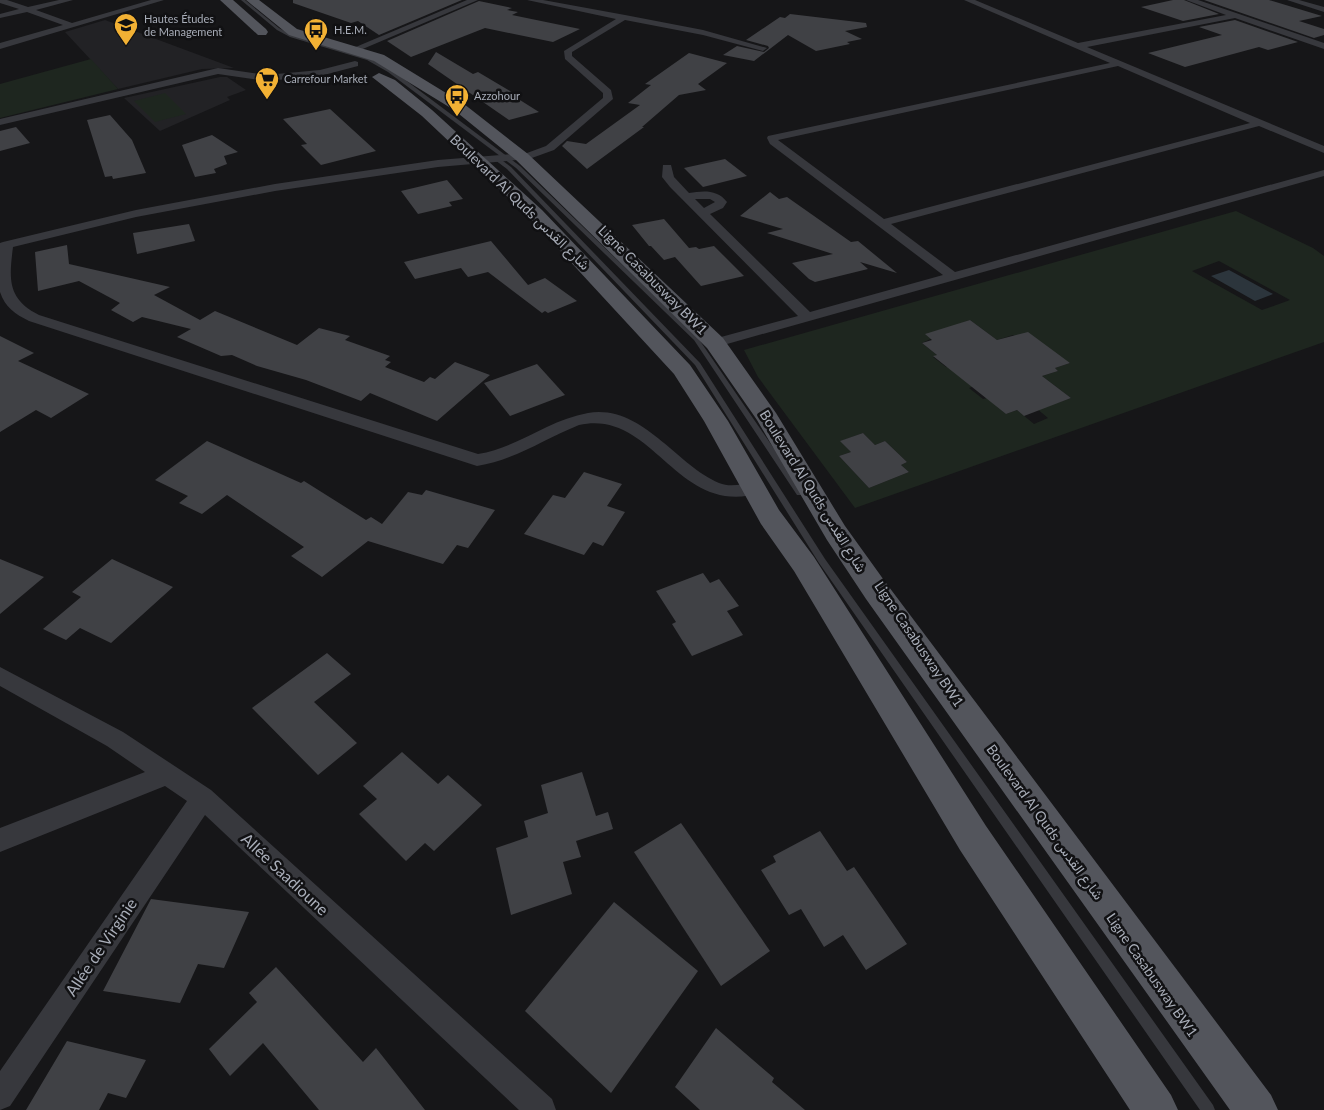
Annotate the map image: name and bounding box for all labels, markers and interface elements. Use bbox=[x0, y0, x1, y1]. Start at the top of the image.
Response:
school or university icon: Hautes Études de Management bbox=[113, 12, 139, 46]
place label: Hautes Études de Management bbox=[144, 12, 222, 38]
bus stop icon: H.E.M. bbox=[303, 17, 329, 51]
place label: H.E.M. bbox=[334, 23, 367, 36]
supermarket icon: Carrefour Market bbox=[254, 66, 280, 100]
place label: Carrefour Market bbox=[284, 72, 368, 85]
bus stop icon: Azzohour bbox=[444, 83, 470, 117]
place label: Azzohour bbox=[474, 89, 520, 102]
street label: Boulevard Al Quds شارع القدس bbox=[445, 130, 594, 275]
street label: Ligne Casabusway BW1 bbox=[595, 222, 711, 338]
street label: Boulevard Al Quds شارع القدس bbox=[754, 407, 870, 576]
street label: Ligne Casabusway BW1 bbox=[871, 578, 968, 710]
street label: Boulevard Al Quds شارع القدس bbox=[981, 741, 1107, 904]
street label: Allée Saadioune bbox=[238, 828, 333, 919]
street label: Allée de Virginie bbox=[61, 894, 140, 999]
street label: Ligne Casabusway BW1 bbox=[1103, 909, 1202, 1040]

